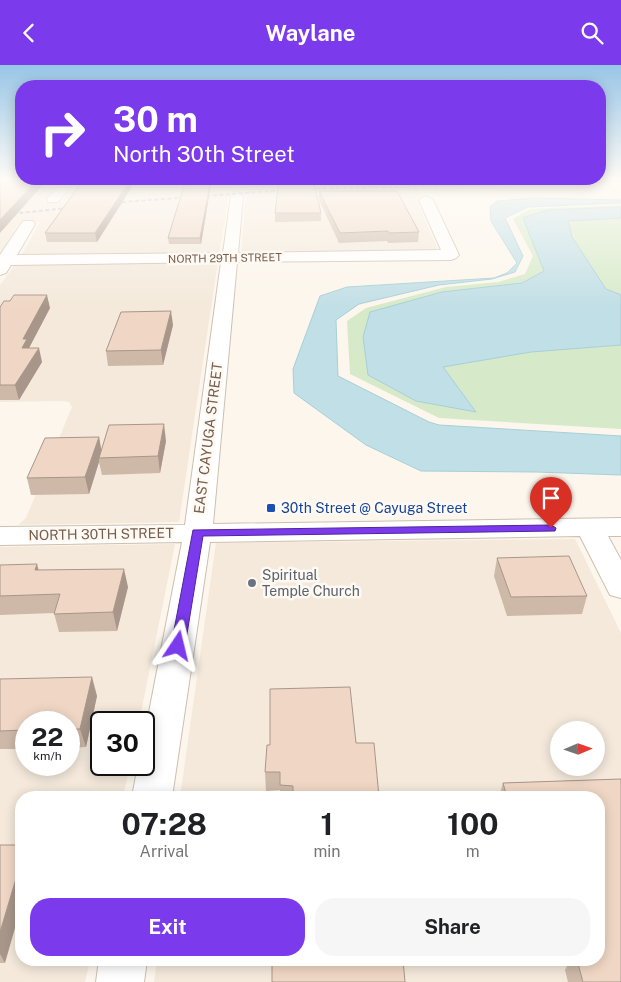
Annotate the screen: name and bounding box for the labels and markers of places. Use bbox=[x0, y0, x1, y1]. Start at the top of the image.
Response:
pin bbox=[530, 477, 572, 528]
place label: 30th Street @ Cayuga Street bbox=[281, 500, 467, 516]
marker: 30th Street @ Cayuga Street bbox=[265, 502, 277, 514]
place label: Spiritual Temple Church bbox=[262, 567, 360, 599]
marker: Spiritual Temple Church bbox=[246, 577, 258, 589]

